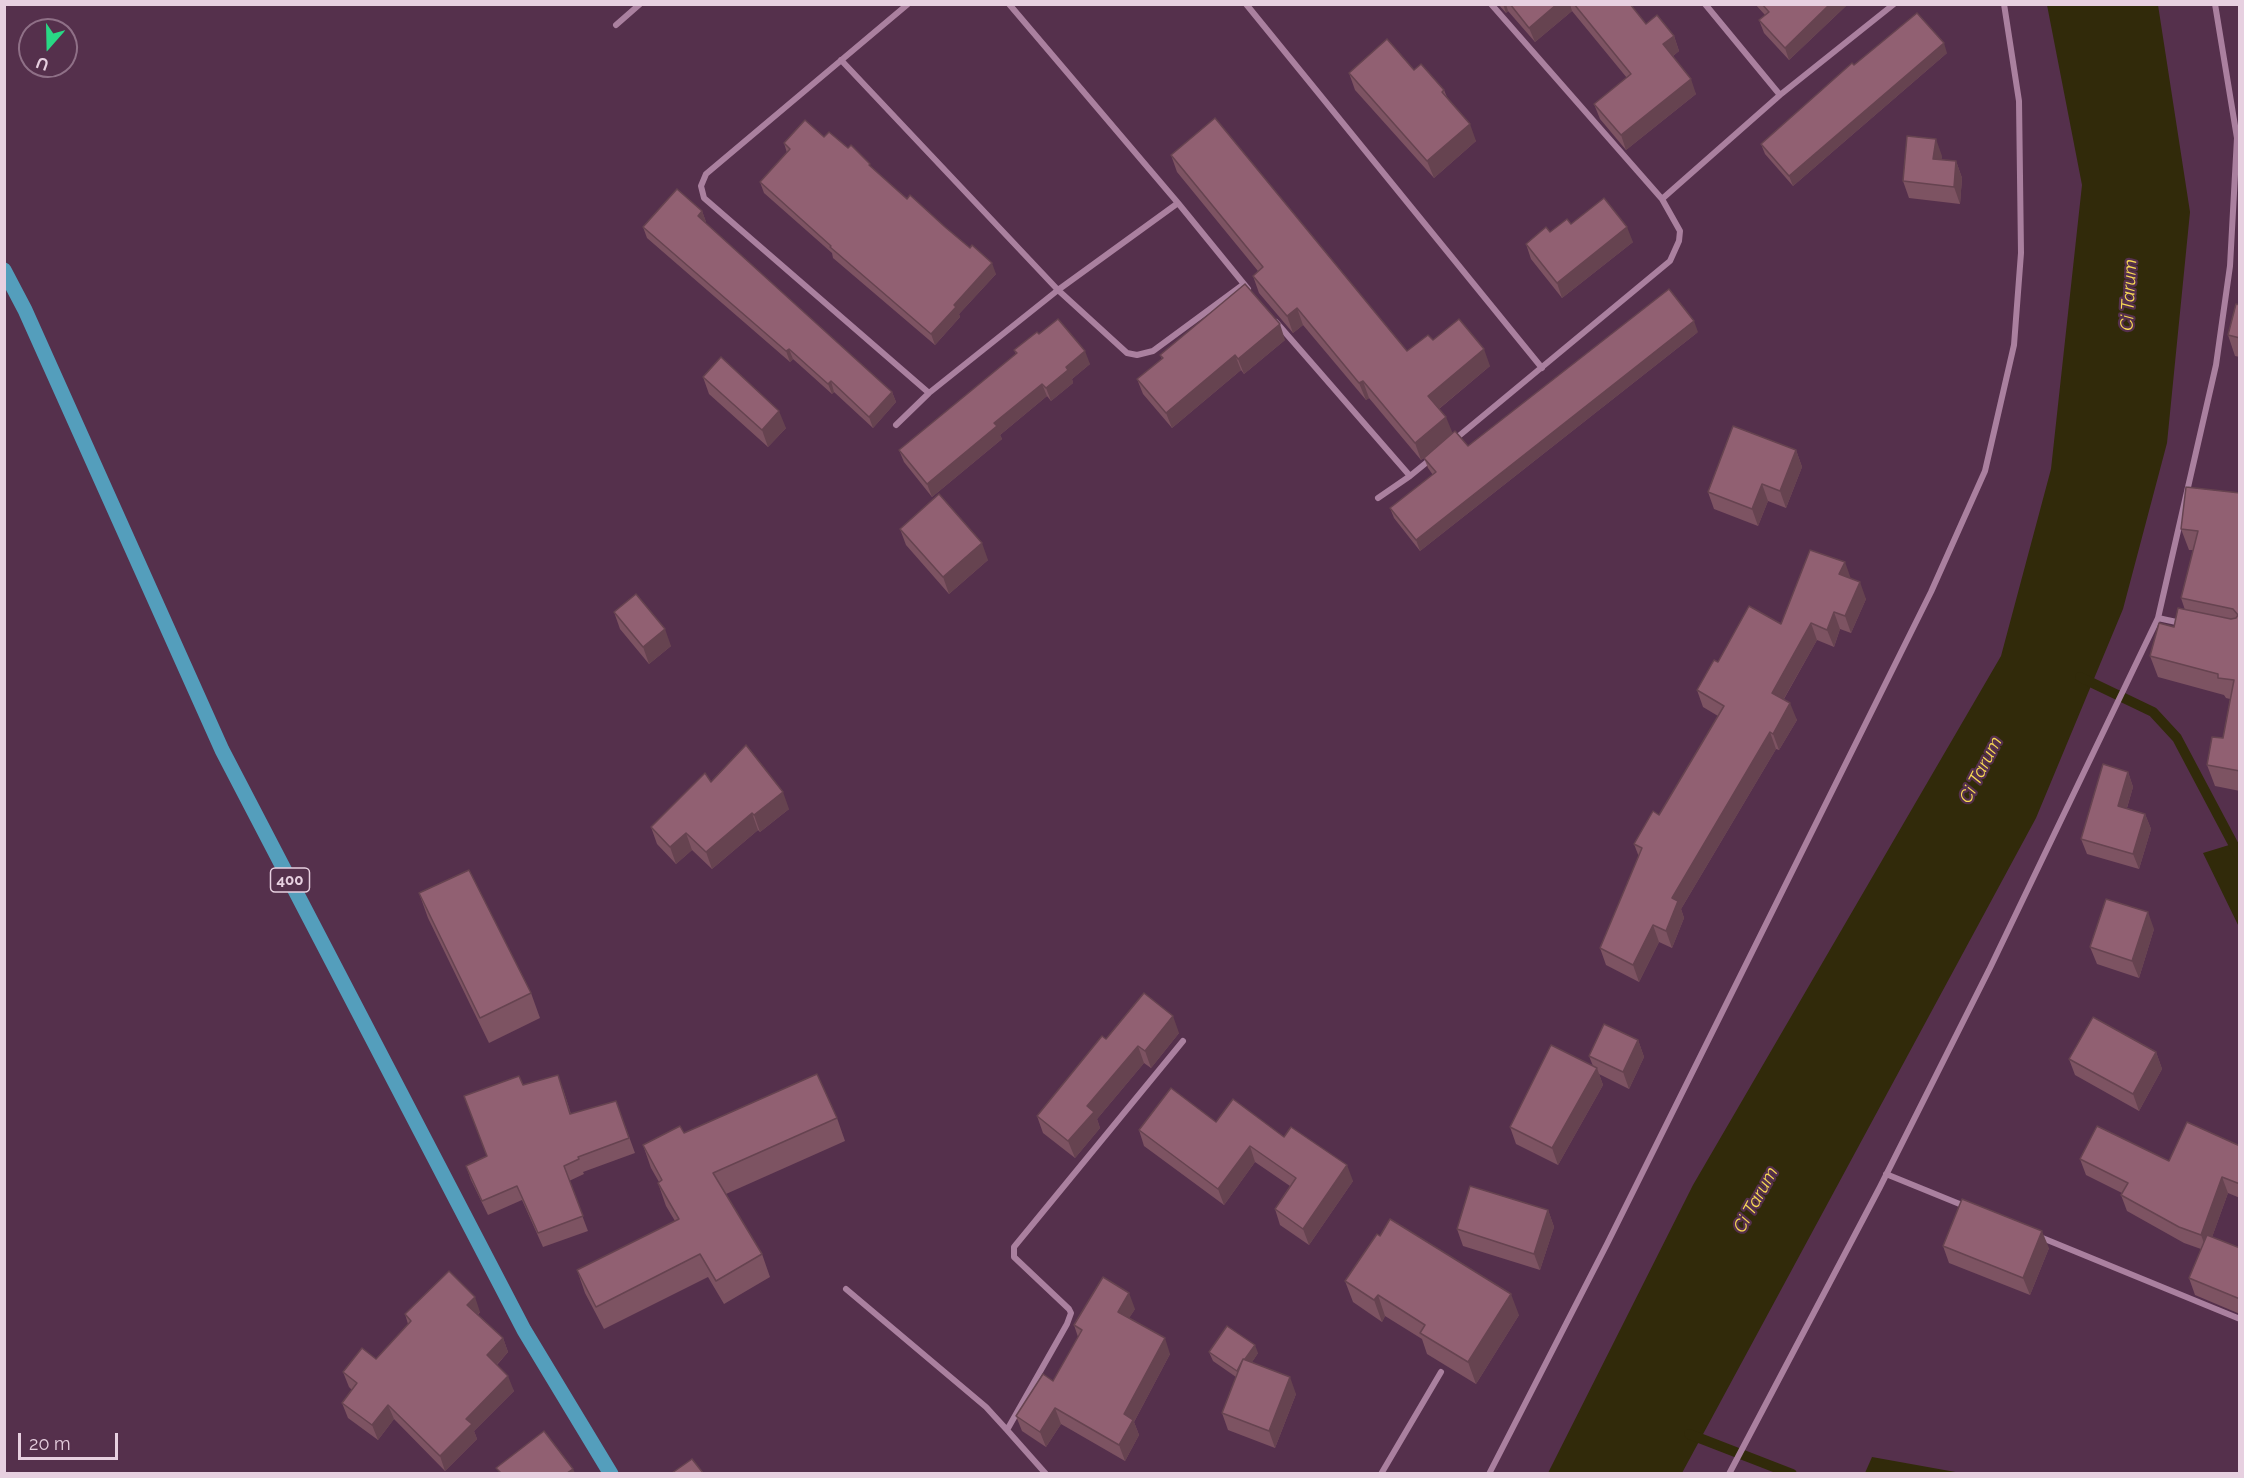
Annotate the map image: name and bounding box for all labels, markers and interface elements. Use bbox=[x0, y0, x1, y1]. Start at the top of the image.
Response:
north arrow bbox=[18, 18, 78, 78]
text: U bbox=[33, 53, 51, 74]
water label: Ci Tarum bbox=[2116, 259, 2142, 331]
water label: Ci Tarum bbox=[1955, 733, 2007, 807]
road number: 400 bbox=[270, 868, 310, 892]
water label: Ci Tarum bbox=[1729, 1163, 1783, 1237]
scale bar bbox=[21, 1421, 122, 1459]
text: 20 m bbox=[29, 1433, 71, 1454]

